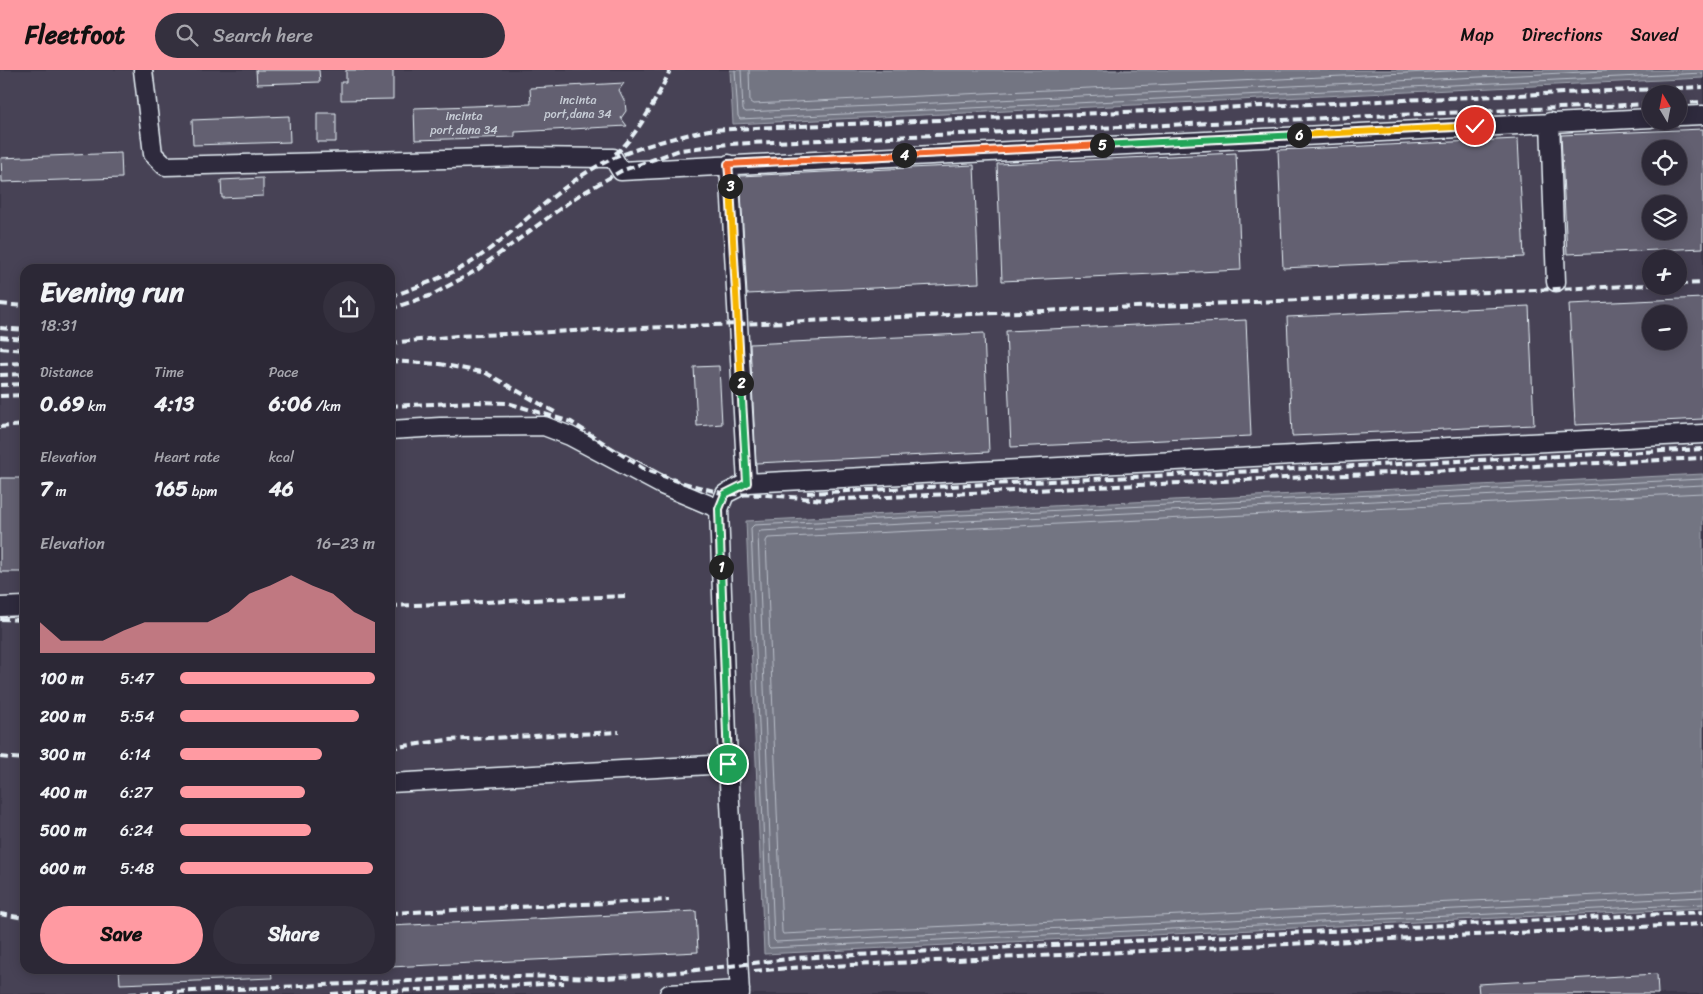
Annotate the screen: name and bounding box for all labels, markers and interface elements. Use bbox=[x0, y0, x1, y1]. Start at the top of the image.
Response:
search box bbox=[155, 13, 505, 58]
text: Fleetfoot bbox=[25, 14, 125, 56]
text: Search here bbox=[213, 19, 313, 52]
text: Map bbox=[1461, 19, 1494, 51]
text: Directions bbox=[1522, 19, 1603, 51]
text: Saved bbox=[1631, 19, 1678, 51]
icon: search bbox=[173, 21, 201, 49]
north arrow bbox=[1642, 85, 1688, 130]
map controls bbox=[1642, 85, 1687, 350]
house number: incinta port,dana 34 bbox=[543, 89, 612, 125]
house number: incinta port,dana 34 bbox=[429, 105, 498, 141]
pin bbox=[1454, 105, 1496, 147]
icon: check bbox=[1461, 112, 1489, 140]
pin: 6 bbox=[1286, 122, 1312, 148]
text: 6 bbox=[1296, 123, 1303, 148]
pin: 5 bbox=[1090, 132, 1114, 158]
text: 5 bbox=[1098, 133, 1107, 158]
button: locate bbox=[1642, 140, 1687, 185]
pin: 4 bbox=[892, 142, 916, 168]
text: 4 bbox=[900, 143, 909, 168]
pin: 3 bbox=[718, 174, 742, 198]
text: 3 bbox=[727, 174, 734, 199]
button: layers bbox=[1642, 195, 1687, 240]
button: + bbox=[1642, 250, 1687, 295]
text: Evening run bbox=[40, 267, 184, 316]
button: share bbox=[323, 281, 375, 333]
button: − bbox=[1642, 305, 1687, 350]
text: 18:31 bbox=[40, 311, 77, 340]
text: Distance bbox=[40, 360, 93, 385]
text: Time bbox=[154, 360, 184, 385]
text: Pace bbox=[269, 360, 298, 385]
pin: 2 bbox=[728, 370, 754, 396]
text: 2 bbox=[737, 371, 746, 396]
text: 0.69 bbox=[40, 385, 84, 423]
text: 4:13 bbox=[154, 385, 194, 423]
text: 6:06 bbox=[269, 385, 312, 423]
text: km bbox=[84, 394, 106, 419]
text: /km bbox=[312, 394, 341, 419]
text: Elevation bbox=[40, 445, 97, 470]
text: Heart rate bbox=[154, 445, 220, 470]
text: kcal bbox=[269, 445, 294, 470]
text: 7 bbox=[40, 470, 52, 508]
text: 165 bbox=[154, 470, 188, 508]
text: 46 bbox=[269, 470, 294, 508]
text: m bbox=[52, 479, 66, 504]
text: bpm bbox=[188, 479, 218, 504]
text: Elevation bbox=[40, 529, 105, 558]
text: 16–23 m bbox=[316, 529, 375, 558]
pin: 1 bbox=[708, 554, 734, 580]
text: 1 bbox=[718, 555, 725, 580]
text: 100 m bbox=[40, 664, 84, 693]
text: 5:47 bbox=[120, 664, 154, 693]
text: 200 m bbox=[40, 702, 86, 731]
text: 5:54 bbox=[120, 702, 154, 731]
text: 300 m bbox=[40, 740, 85, 769]
text: 6:14 bbox=[120, 740, 151, 769]
pin bbox=[707, 743, 749, 785]
icon: arrive bbox=[714, 750, 742, 778]
text: 400 m bbox=[40, 778, 87, 807]
text: 6:27 bbox=[120, 778, 152, 807]
text: 500 m bbox=[40, 816, 86, 845]
text: 6:24 bbox=[120, 816, 153, 845]
text: 600 m bbox=[40, 854, 86, 883]
text: 5:48 bbox=[120, 854, 154, 883]
button: Save bbox=[40, 906, 203, 964]
button: Share bbox=[213, 906, 375, 964]

